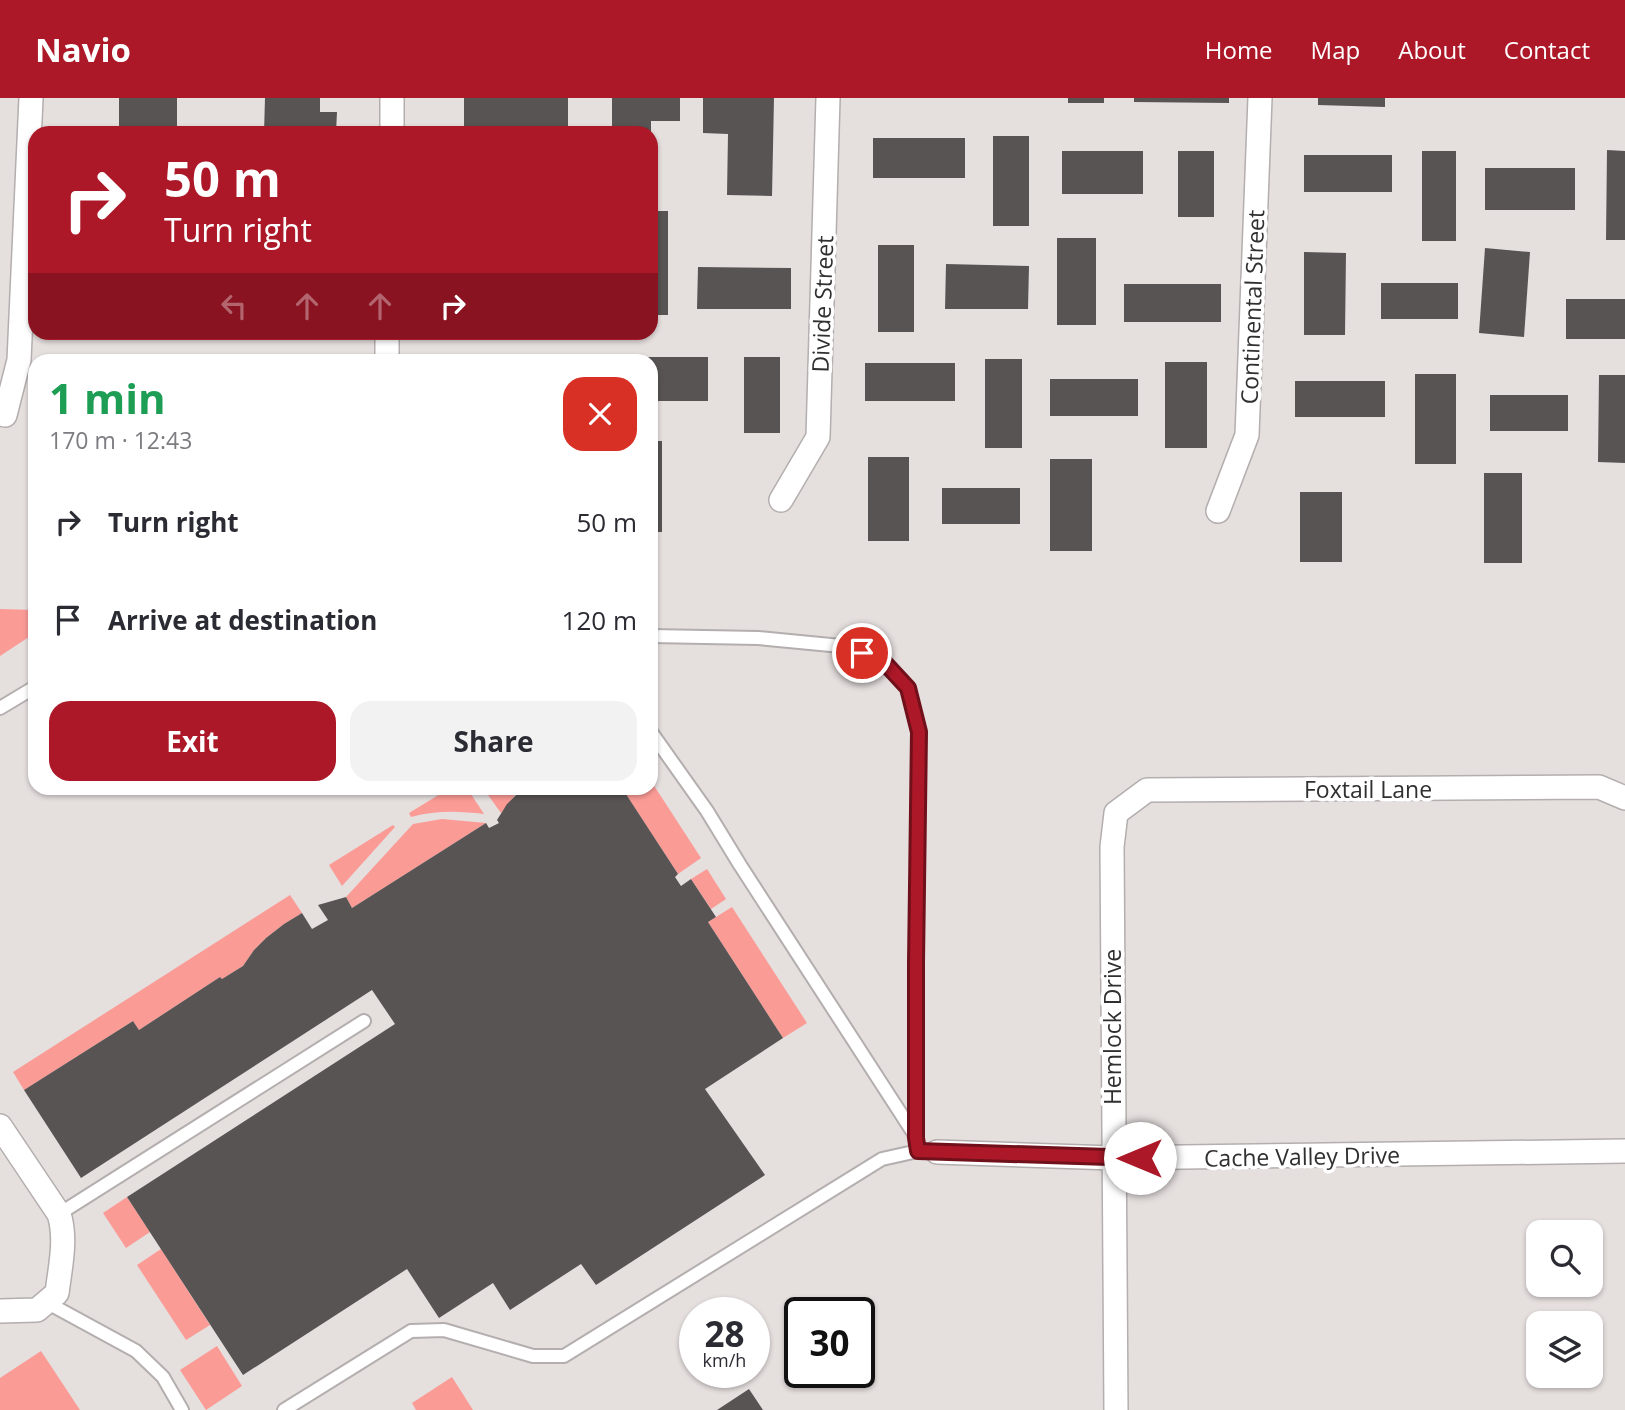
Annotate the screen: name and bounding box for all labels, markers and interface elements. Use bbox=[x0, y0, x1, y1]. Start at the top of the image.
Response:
text: Navio bbox=[35, 27, 131, 72]
text: Home bbox=[1205, 33, 1273, 66]
text: Map bbox=[1311, 33, 1360, 66]
text: About bbox=[1398, 33, 1466, 66]
text: Contact bbox=[1504, 33, 1590, 66]
text: 50 m bbox=[164, 145, 281, 211]
icon: right bbox=[49, 154, 140, 245]
text: Turn right bbox=[164, 208, 312, 251]
street label: Continental Street bbox=[1233, 209, 1271, 405]
street label: Divide Street bbox=[804, 235, 840, 373]
icon: left bbox=[215, 287, 253, 325]
icon: ahead bbox=[288, 287, 326, 325]
icon: ahead bbox=[361, 287, 399, 325]
icon: right bbox=[434, 287, 472, 325]
text: 1 min bbox=[49, 369, 166, 426]
button: close bbox=[563, 377, 637, 451]
text: 170 m · 12:43 bbox=[49, 424, 192, 456]
icon: right bbox=[49, 503, 87, 541]
text: Turn right bbox=[108, 504, 239, 540]
text: 50 m bbox=[576, 504, 637, 540]
icon: arrive bbox=[49, 601, 87, 639]
text: Arrive at destination bbox=[108, 602, 377, 638]
text: 120 m bbox=[562, 602, 637, 638]
pin bbox=[832, 623, 892, 683]
icon: arrive bbox=[843, 634, 881, 672]
button: Exit bbox=[49, 701, 336, 781]
button: Share bbox=[350, 701, 637, 781]
street label: Foxtail Lane bbox=[1304, 773, 1432, 805]
street label: Hemlock Drive bbox=[1096, 949, 1128, 1105]
position arrow bbox=[1103, 1121, 1177, 1195]
street label: Cache Valley Drive bbox=[1204, 1138, 1400, 1174]
map controls bbox=[1526, 1220, 1603, 1388]
button: search bbox=[1526, 1220, 1603, 1297]
speed limit sign: 30 bbox=[784, 1297, 875, 1388]
text: 28 bbox=[704, 1310, 745, 1357]
button: layers bbox=[1526, 1311, 1603, 1388]
text: km/h bbox=[703, 1348, 746, 1372]

